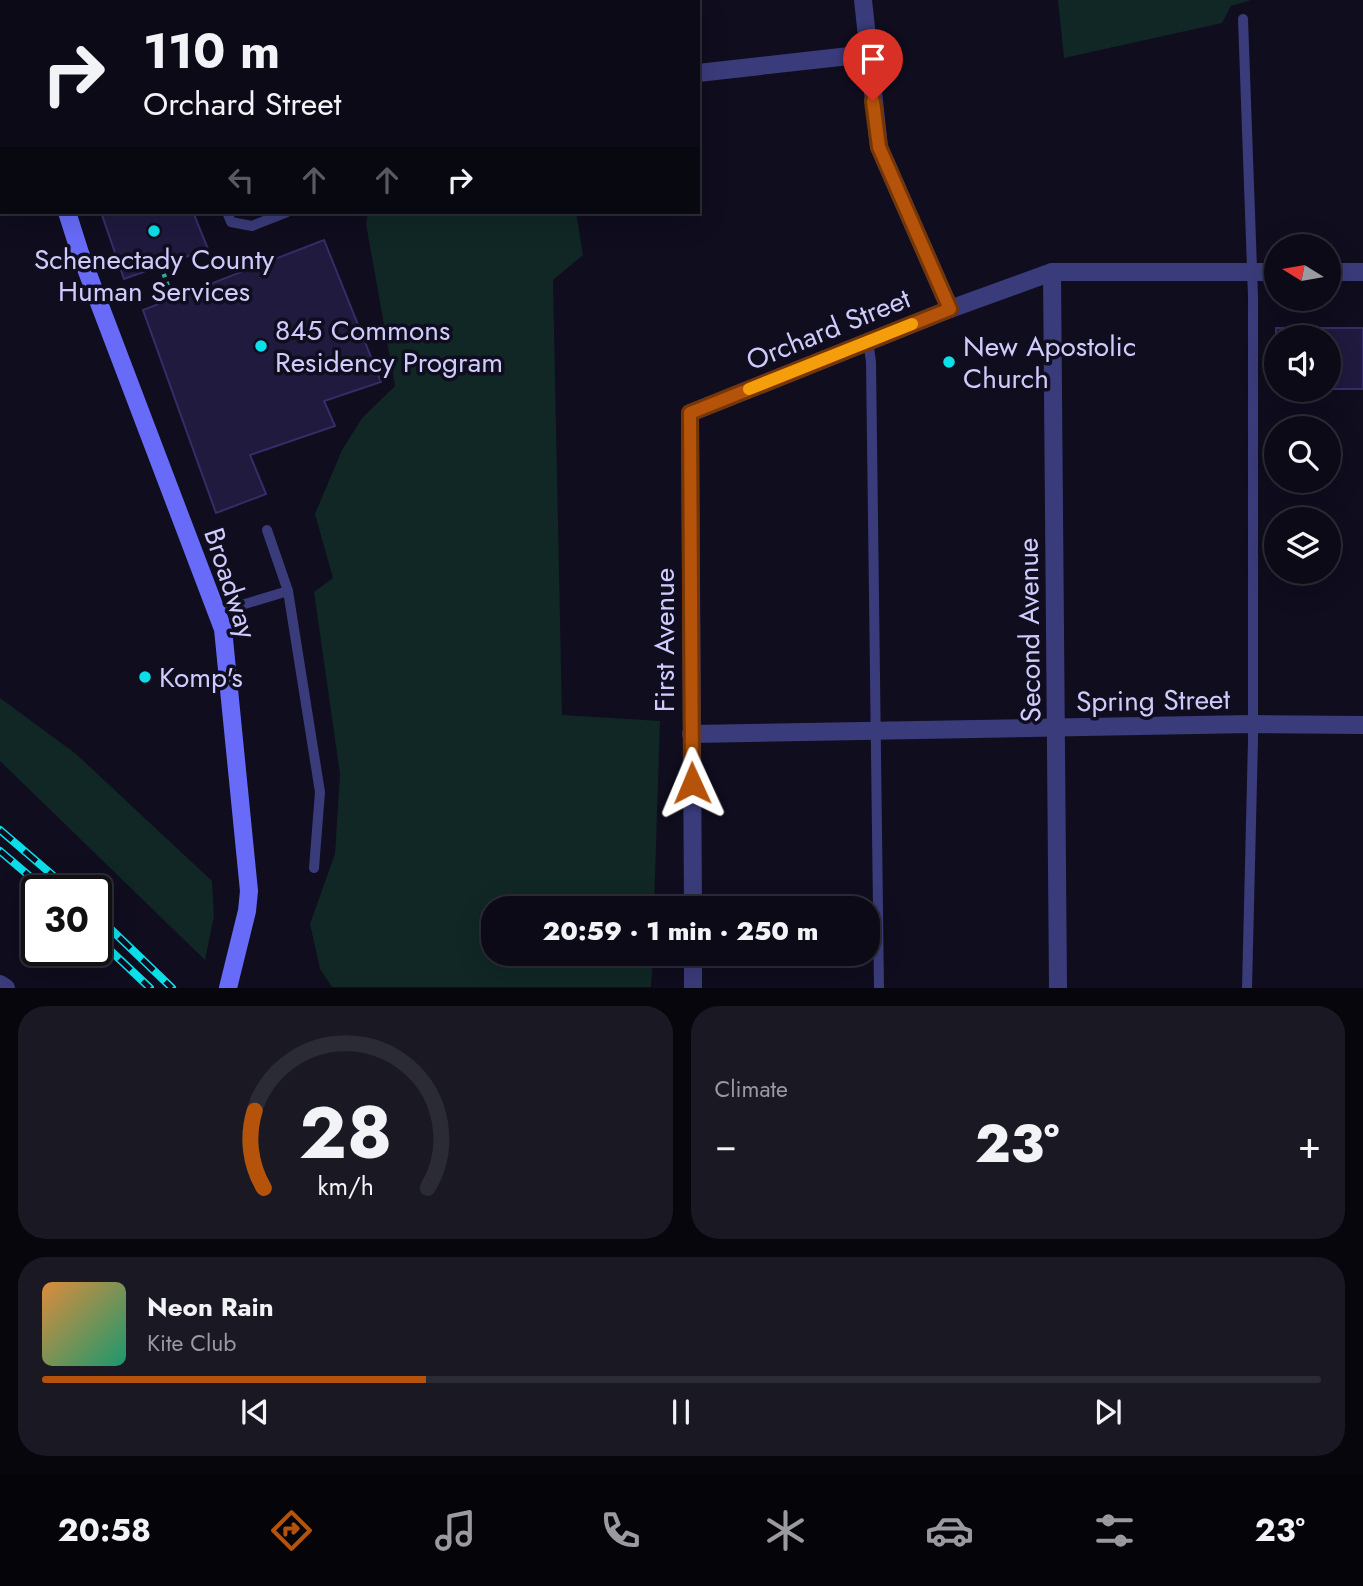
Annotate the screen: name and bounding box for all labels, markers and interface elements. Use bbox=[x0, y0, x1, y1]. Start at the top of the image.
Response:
text: 110 m bbox=[143, 16, 280, 86]
icon: right bbox=[28, 28, 119, 119]
pin bbox=[843, 29, 903, 101]
icon: arrive bbox=[854, 40, 892, 78]
text: Orchard Street bbox=[143, 81, 341, 127]
icon: left bbox=[222, 161, 260, 199]
icon: ahead bbox=[295, 161, 333, 199]
icon: ahead bbox=[368, 161, 406, 199]
icon: right bbox=[441, 161, 479, 199]
marker: Schenectady County Human Services bbox=[146, 223, 162, 239]
north arrow bbox=[1264, 234, 1340, 312]
map controls bbox=[1264, 234, 1341, 584]
place label: Schenectady County Human Services bbox=[34, 239, 275, 312]
street label: Orchard Street bbox=[740, 278, 917, 381]
place label: 845 Commons Residency Program bbox=[275, 310, 503, 383]
button: sound bbox=[1264, 325, 1341, 402]
place label: New Apostolic Church bbox=[963, 326, 1136, 399]
marker: 845 Commons Residency Program bbox=[253, 338, 269, 354]
marker: New Apostolic Church bbox=[941, 354, 957, 370]
button: search bbox=[1264, 416, 1341, 493]
button: layers bbox=[1264, 507, 1341, 584]
street label: Broadway bbox=[193, 523, 268, 644]
street label: Second Avenue bbox=[1007, 537, 1052, 723]
street label: First Avenue bbox=[644, 568, 685, 712]
place label: Komp's bbox=[159, 657, 243, 698]
marker: Komp's bbox=[137, 669, 153, 685]
street label: Spring Street bbox=[1076, 679, 1231, 722]
position arrow bbox=[655, 746, 729, 820]
speed limit sign: 30 bbox=[21, 875, 112, 966]
text: 20:59 · 1 min · 250 m bbox=[543, 912, 818, 950]
text: Climate bbox=[715, 1072, 788, 1106]
text: 28 bbox=[299, 1081, 392, 1186]
text: 23° bbox=[975, 1106, 1060, 1182]
text: − bbox=[715, 1117, 737, 1172]
text: + bbox=[1298, 1117, 1321, 1172]
text: km/h bbox=[317, 1168, 374, 1204]
text: Neon Rain bbox=[147, 1288, 274, 1326]
text: Kite Club bbox=[147, 1326, 236, 1360]
icon: previous bbox=[236, 1393, 274, 1431]
icon: pause bbox=[662, 1393, 700, 1431]
icon: next bbox=[1089, 1393, 1127, 1431]
icon: directions bbox=[267, 1506, 316, 1555]
icon: music bbox=[431, 1506, 480, 1555]
icon: phone bbox=[596, 1506, 645, 1555]
icon: climate bbox=[761, 1506, 810, 1555]
icon: car bbox=[925, 1506, 974, 1555]
icon: filters bbox=[1090, 1506, 1139, 1555]
text: 20:58 bbox=[58, 1507, 151, 1553]
text: 23° bbox=[1255, 1507, 1305, 1553]

